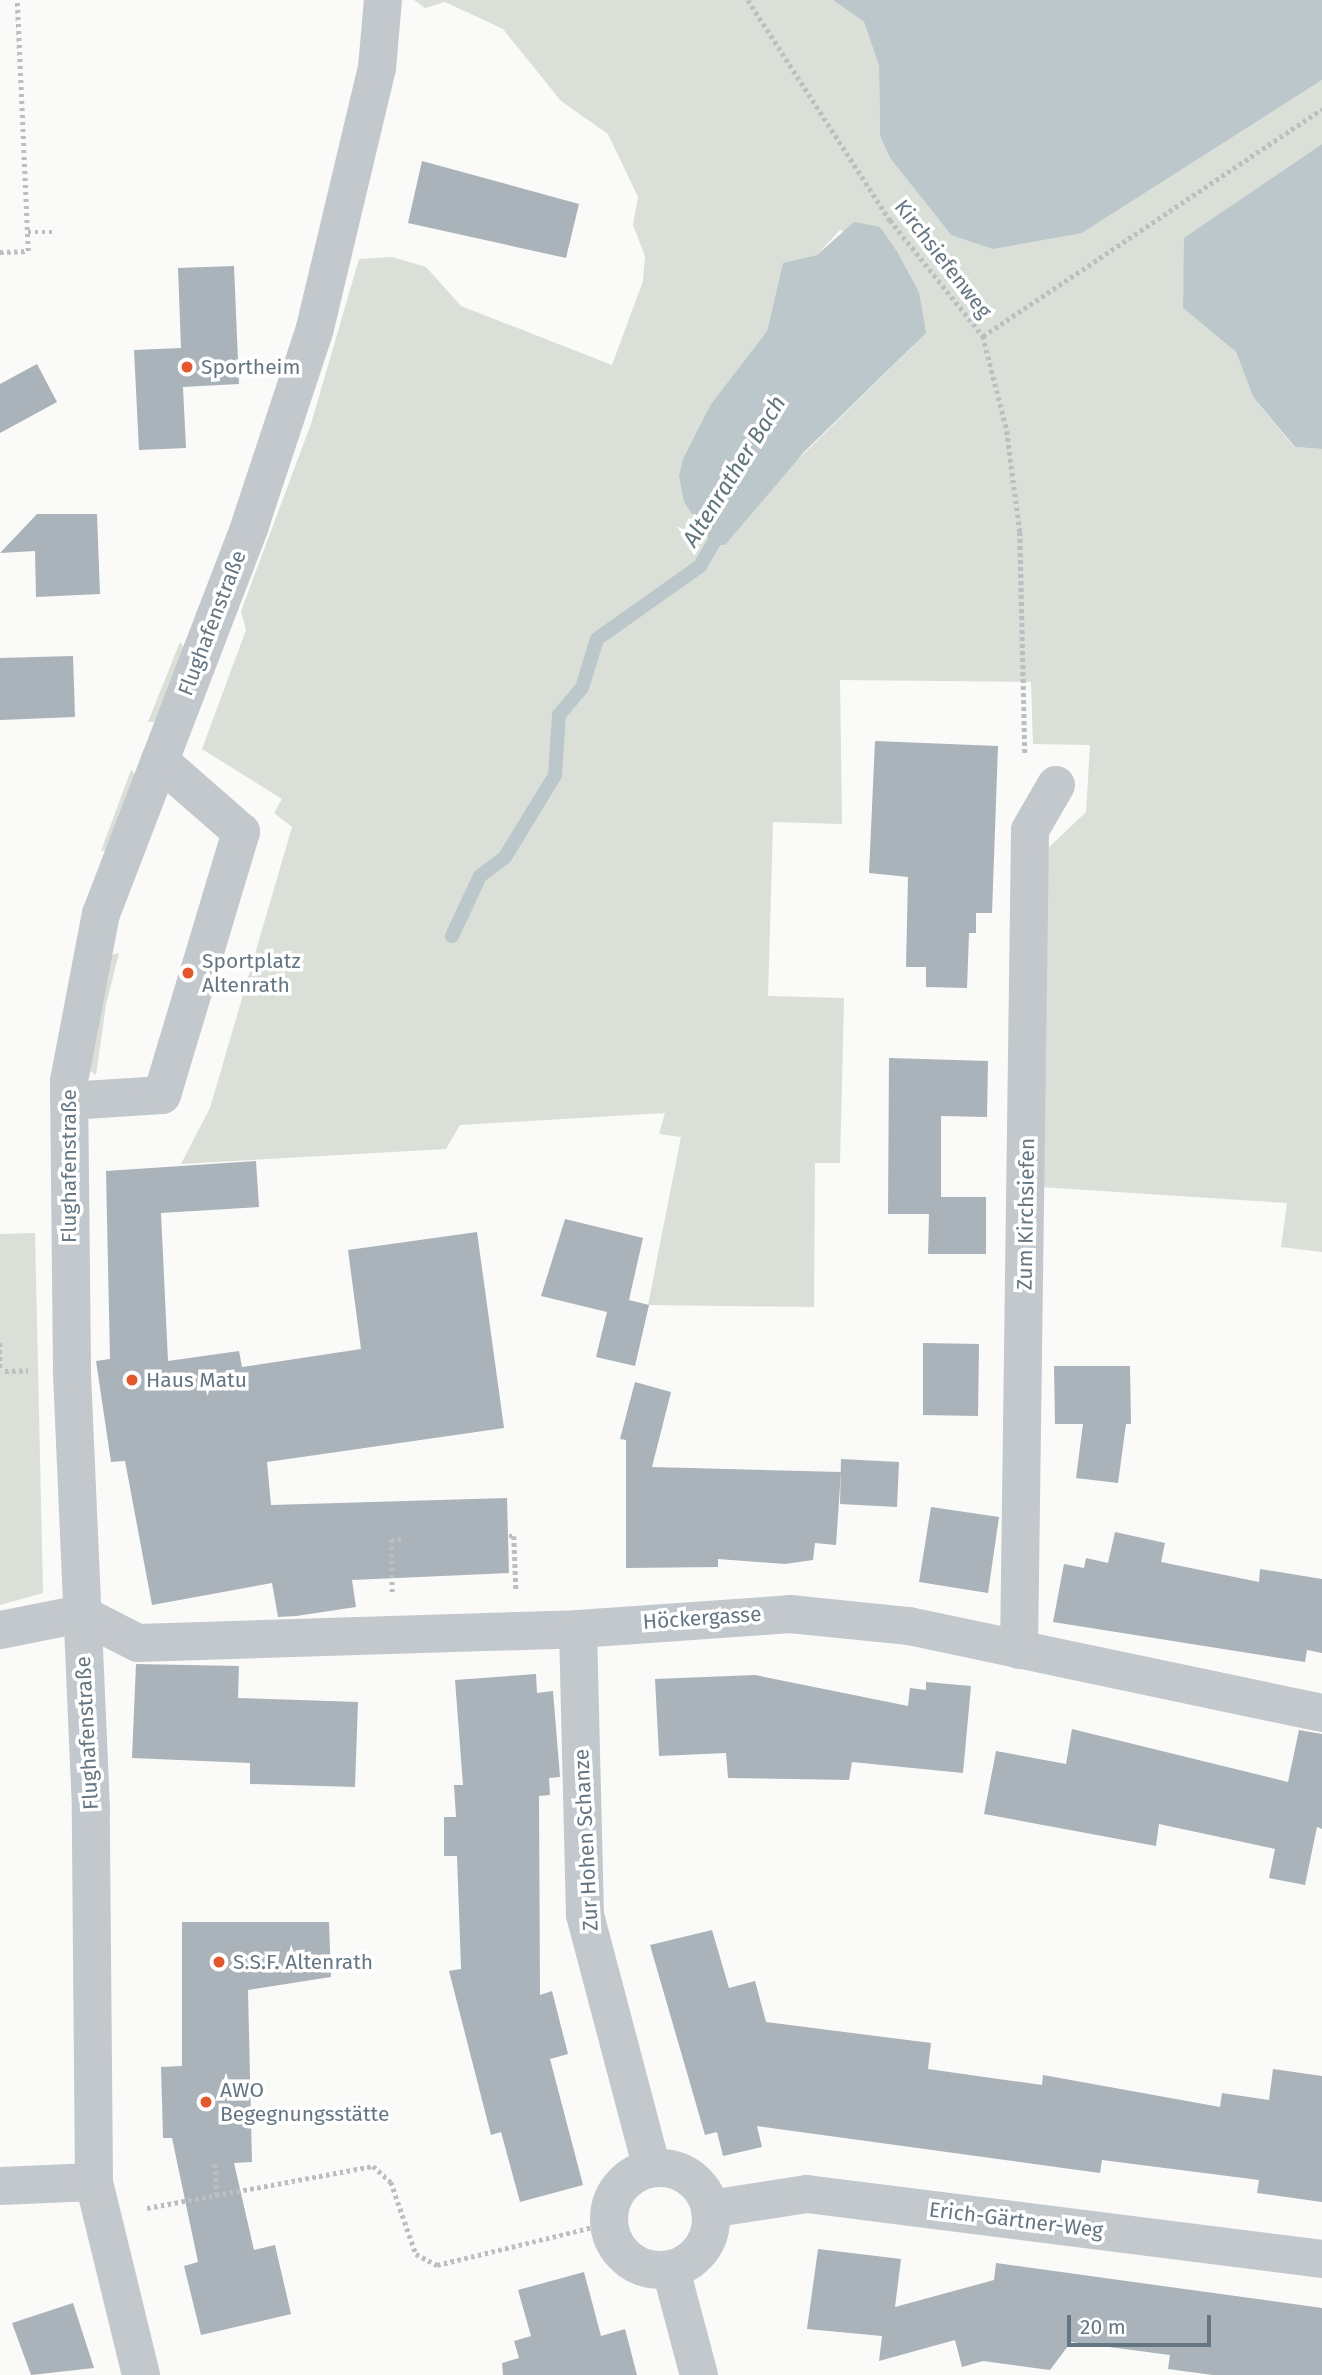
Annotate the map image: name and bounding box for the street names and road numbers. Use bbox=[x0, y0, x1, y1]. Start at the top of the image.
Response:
street label: Kirchsiefenweg bbox=[889, 195, 997, 323]
street label: Flughafenstraße bbox=[173, 547, 251, 699]
street label: Flughafenstraße bbox=[56, 1089, 82, 1243]
street label: Zum Kirchsiefen bbox=[1012, 1138, 1040, 1290]
street label: Höckergasse bbox=[642, 1601, 762, 1635]
street label: Flughafenstraße bbox=[70, 1656, 104, 1810]
street label: Zur Hohen Schanze bbox=[569, 1748, 603, 1932]
street label: Erich-Gärtner-Weg bbox=[927, 2197, 1105, 2243]

